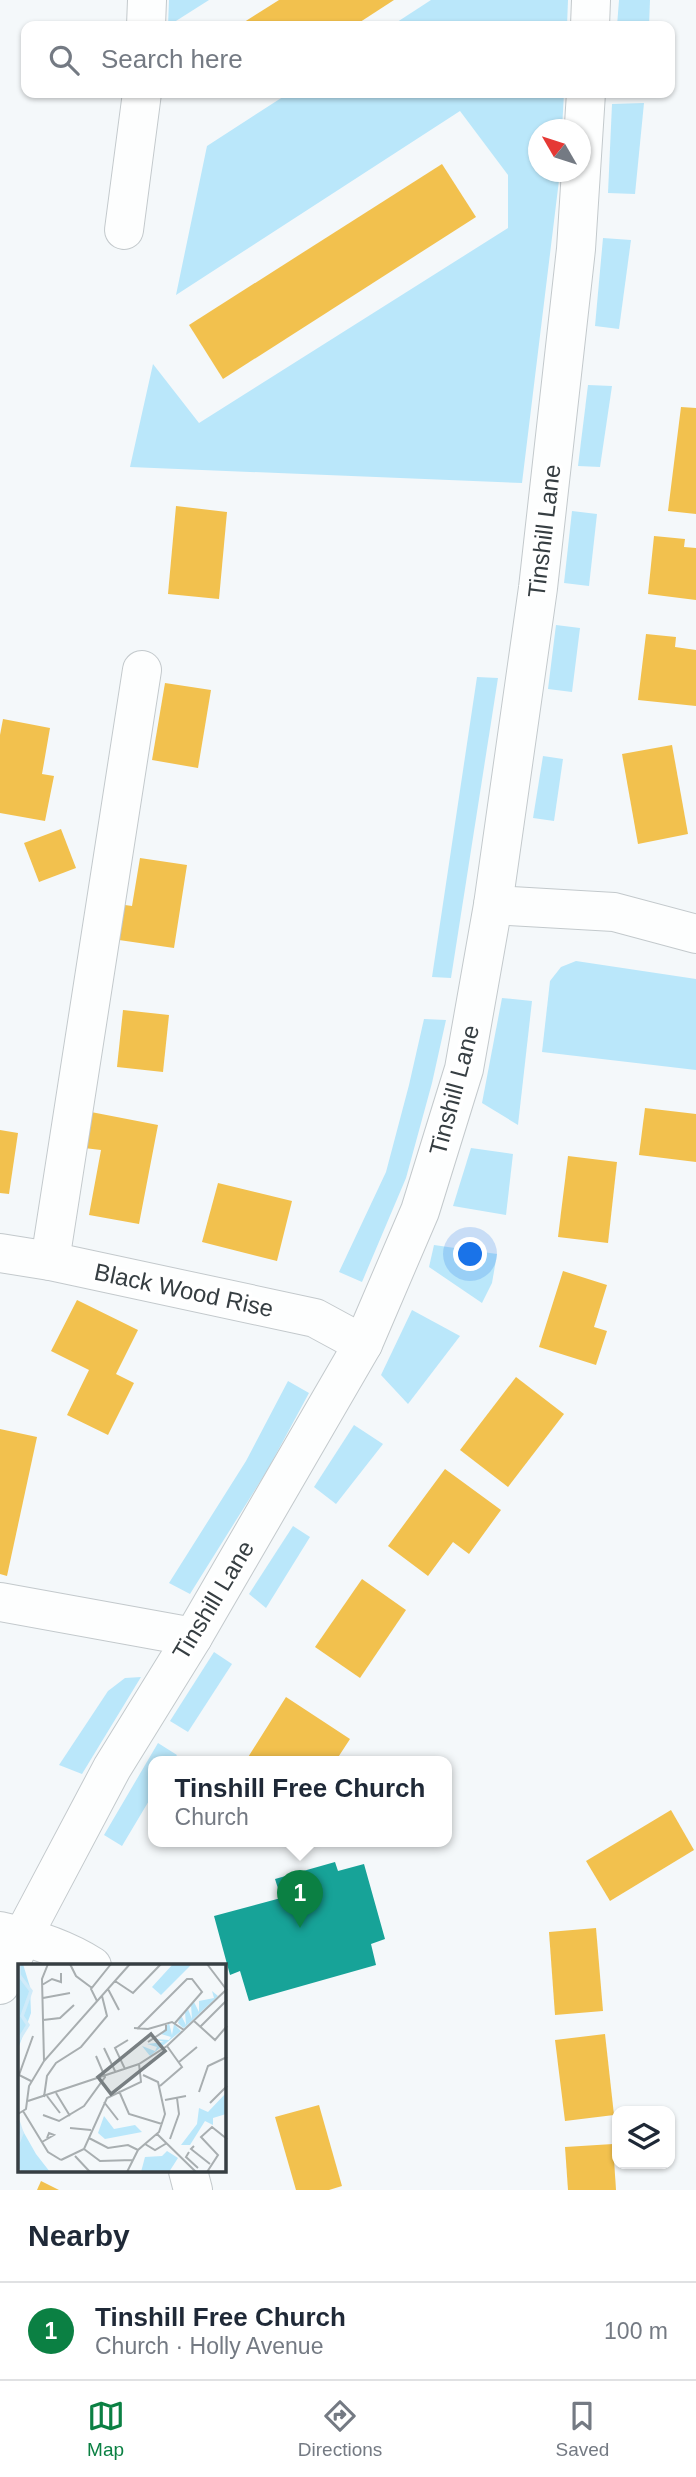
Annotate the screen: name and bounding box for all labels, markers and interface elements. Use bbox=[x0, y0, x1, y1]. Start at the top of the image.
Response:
search box bbox=[21, 21, 675, 98]
icon: search bbox=[45, 41, 83, 79]
text: Search here bbox=[101, 44, 243, 74]
north arrow bbox=[528, 119, 591, 182]
street label: Tinshill Lane bbox=[522, 463, 566, 599]
street label: Tinshill Lane bbox=[424, 1022, 484, 1158]
your location bbox=[453, 1237, 487, 1271]
street label: Black Wood Rise bbox=[92, 1258, 276, 1322]
street label: Tinshill Lane bbox=[167, 1536, 259, 1664]
popup bbox=[148, 1756, 452, 1847]
text: Tinshill Free Church bbox=[175, 1773, 425, 1803]
text: Church bbox=[175, 1804, 249, 1830]
pin: 1 bbox=[277, 1870, 323, 1928]
inset map bbox=[18, 1964, 226, 2172]
map controls bbox=[612, 2106, 675, 2169]
button: layers bbox=[612, 2106, 675, 2169]
text: Nearby bbox=[28, 2219, 130, 2252]
text: Tinshill Free Church bbox=[95, 2302, 346, 2332]
text: 1 bbox=[45, 2318, 57, 2344]
text: 100 m bbox=[604, 2318, 668, 2344]
text: Church · Holly Avenue bbox=[95, 2333, 323, 2359]
tab: Map bbox=[87, 2397, 125, 2461]
tab: Directions bbox=[298, 2397, 382, 2461]
tab: Saved bbox=[555, 2397, 609, 2461]

